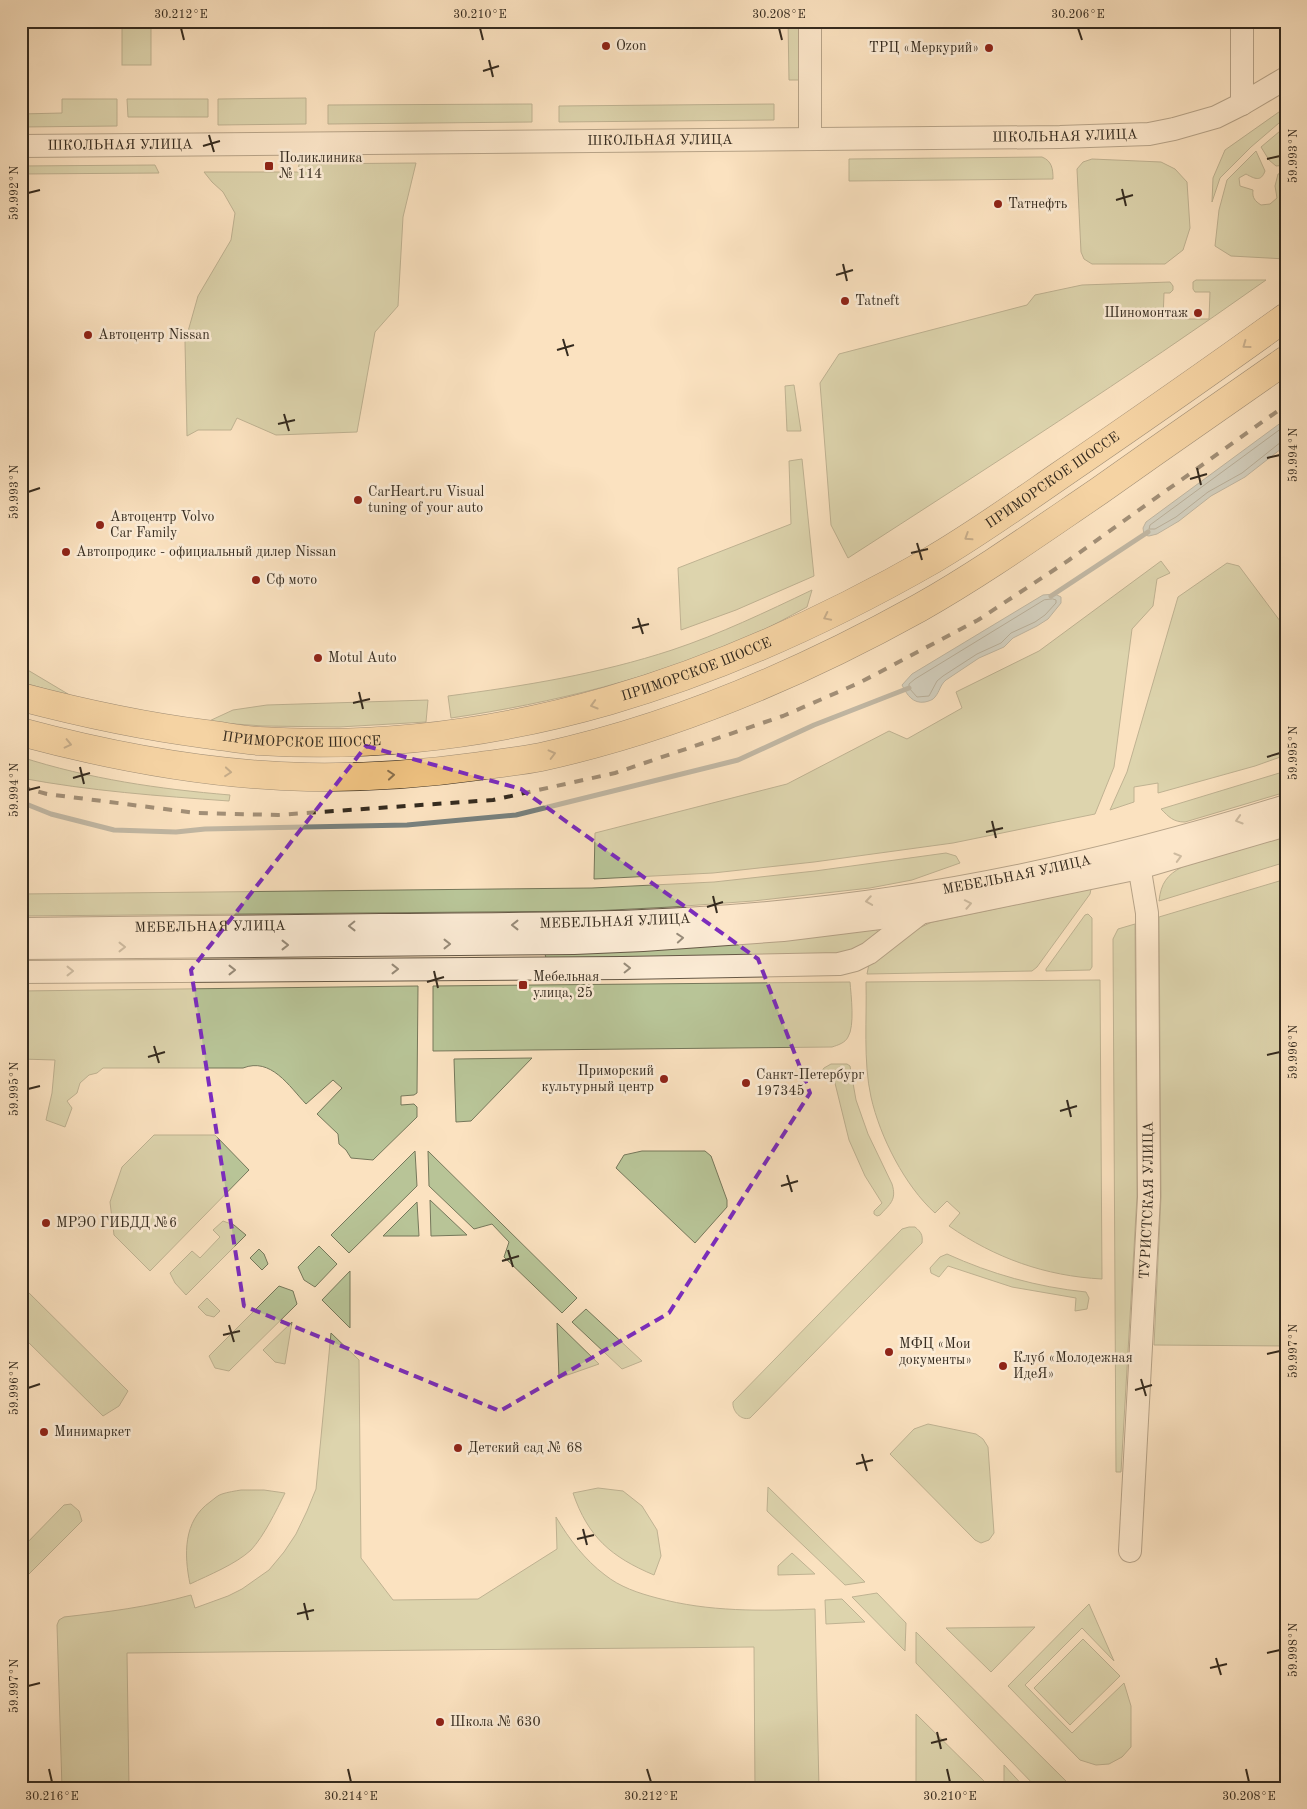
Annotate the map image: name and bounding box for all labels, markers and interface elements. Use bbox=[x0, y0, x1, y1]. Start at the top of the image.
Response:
text: 30.212°E bbox=[154, 9, 208, 21]
text: 30.210°E bbox=[453, 9, 507, 21]
text: 30.208°E bbox=[752, 9, 806, 21]
text: 30.206°E bbox=[1051, 9, 1105, 21]
place label: Ozon bbox=[616, 39, 647, 53]
marker: Ozon bbox=[600, 40, 612, 52]
place label: ТРЦ «Меркурий» bbox=[869, 41, 979, 55]
marker: ТРЦ «Меркурий» bbox=[983, 42, 995, 54]
street label: ШКОЛЬНАЯ УЛИЦА bbox=[992, 127, 1138, 145]
text: 59.993°N bbox=[1287, 129, 1300, 183]
street label: ШКОЛЬНАЯ УЛИЦА bbox=[587, 133, 733, 148]
street label: ШКОЛЬНАЯ УЛИЦА bbox=[47, 138, 193, 153]
place label: Поликлиника № 114 bbox=[279, 151, 362, 181]
marker: Поликлиника № 114 bbox=[263, 160, 275, 172]
text: 59.992°N bbox=[8, 166, 21, 220]
place label: Татнефть bbox=[1008, 197, 1068, 212]
marker: Татнефть bbox=[992, 198, 1004, 210]
place label: Tatneft bbox=[855, 294, 900, 308]
marker: Tatneft bbox=[839, 295, 851, 307]
place label: Шиномонтаж bbox=[1104, 306, 1188, 320]
marker: Шиномонтаж bbox=[1192, 307, 1204, 319]
place label: Автоцентр Nissan bbox=[98, 328, 210, 342]
marker: Автоцентр Nissan bbox=[82, 329, 94, 341]
one-way arrow bbox=[1242, 339, 1252, 348]
text: 59.994°N bbox=[1287, 428, 1300, 482]
street label: ПРИМОРСКОЕ ШОССЕ bbox=[983, 430, 1122, 531]
text: 59.993°N bbox=[8, 465, 21, 519]
place label: CarHeart.ru Visual tuning of your auto bbox=[368, 485, 485, 515]
marker: CarHeart.ru Visual tuning of your auto bbox=[352, 494, 364, 506]
place label: Автоцентр Volvo Car Family bbox=[110, 510, 214, 540]
marker: Автоцентр Volvo Car Family bbox=[94, 519, 106, 531]
one-way arrow bbox=[964, 530, 973, 540]
place label: Автопродикс - официальный дилер Nissan bbox=[76, 545, 337, 560]
marker: Автопродикс - официальный дилер Nissan bbox=[60, 546, 72, 558]
place label: Сф мото bbox=[266, 573, 317, 588]
marker: Сф мото bbox=[250, 574, 262, 586]
one-way arrow bbox=[823, 611, 832, 621]
street label: ПРИМОРСКОЕ ШОССЕ bbox=[620, 635, 774, 704]
place label: Motul Auto bbox=[328, 651, 397, 665]
marker: Motul Auto bbox=[312, 652, 324, 664]
one-way arrow bbox=[590, 700, 598, 710]
text: 59.995°N bbox=[1287, 726, 1300, 780]
street label: ПРИМОРСКОЕ ШОССЕ bbox=[221, 729, 382, 750]
one-way arrow bbox=[64, 738, 73, 749]
one-way arrow bbox=[547, 749, 556, 760]
text: 59.994°N bbox=[8, 763, 21, 817]
one-way arrow bbox=[225, 766, 233, 777]
one-way arrow bbox=[387, 770, 395, 781]
one-way arrow bbox=[1235, 815, 1244, 825]
street label: МЕБЕЛЬНАЯ УЛИЦА bbox=[941, 853, 1093, 897]
one-way arrow bbox=[1173, 853, 1181, 863]
one-way arrow bbox=[864, 896, 873, 906]
one-way arrow bbox=[964, 900, 972, 910]
street label: МЕБЕЛЬНАЯ УЛИЦА bbox=[539, 912, 691, 931]
street label: МЕБЕЛЬНАЯ УЛИЦА bbox=[134, 919, 286, 935]
one-way arrow bbox=[511, 920, 518, 930]
one-way arrow bbox=[348, 921, 356, 931]
one-way arrow bbox=[676, 933, 684, 944]
one-way arrow bbox=[444, 939, 452, 949]
one-way arrow bbox=[282, 940, 289, 950]
one-way arrow bbox=[119, 942, 127, 952]
one-way arrow bbox=[391, 963, 399, 974]
one-way arrow bbox=[624, 963, 632, 973]
one-way arrow bbox=[229, 965, 237, 975]
one-way arrow bbox=[66, 966, 74, 976]
place label: Мебельная улица, 25 bbox=[533, 970, 599, 1000]
marker: Мебельная улица, 25 bbox=[517, 979, 529, 991]
text: 59.996°N bbox=[1287, 1025, 1300, 1079]
text: 59.995°N bbox=[8, 1062, 21, 1116]
place label: Приморский культурный центр bbox=[541, 1064, 654, 1094]
place label: Санкт-Петербург 197345 bbox=[756, 1068, 864, 1098]
marker: Приморский культурный центр bbox=[658, 1073, 670, 1085]
marker: Санкт-Петербург 197345 bbox=[740, 1077, 752, 1089]
street label: ТУРИСТСКАЯ УЛИЦА bbox=[1138, 1121, 1156, 1280]
place label: МРЭО ГИБДД №6 bbox=[56, 1216, 177, 1230]
marker: МРЭО ГИБДД №6 bbox=[40, 1217, 52, 1229]
text: 59.997°N bbox=[1287, 1324, 1300, 1378]
place label: МФЦ «Мои документы» bbox=[899, 1337, 972, 1367]
marker: МФЦ «Мои документы» bbox=[883, 1346, 895, 1358]
place label: Клуб «Молодежная ИдеЯ» bbox=[1013, 1351, 1133, 1381]
marker: Клуб «Молодежная ИдеЯ» bbox=[997, 1360, 1009, 1372]
text: 59.996°N bbox=[8, 1361, 21, 1415]
place label: Минимаркет bbox=[54, 1425, 131, 1439]
marker: Минимаркет bbox=[38, 1426, 50, 1438]
place label: Детский сад № 68 bbox=[468, 1441, 582, 1455]
marker: Детский сад № 68 bbox=[452, 1442, 464, 1454]
text: 59.998°N bbox=[1287, 1623, 1300, 1677]
text: 59.997°N bbox=[8, 1659, 21, 1713]
place label: Школа № 630 bbox=[450, 1715, 541, 1729]
marker: Школа № 630 bbox=[434, 1716, 446, 1728]
text: 30.216°E bbox=[25, 1791, 79, 1803]
text: 30.214°E bbox=[324, 1791, 378, 1803]
text: 30.212°E bbox=[624, 1791, 678, 1803]
text: 30.210°E bbox=[923, 1791, 977, 1803]
text: 30.208°E bbox=[1222, 1791, 1276, 1803]

